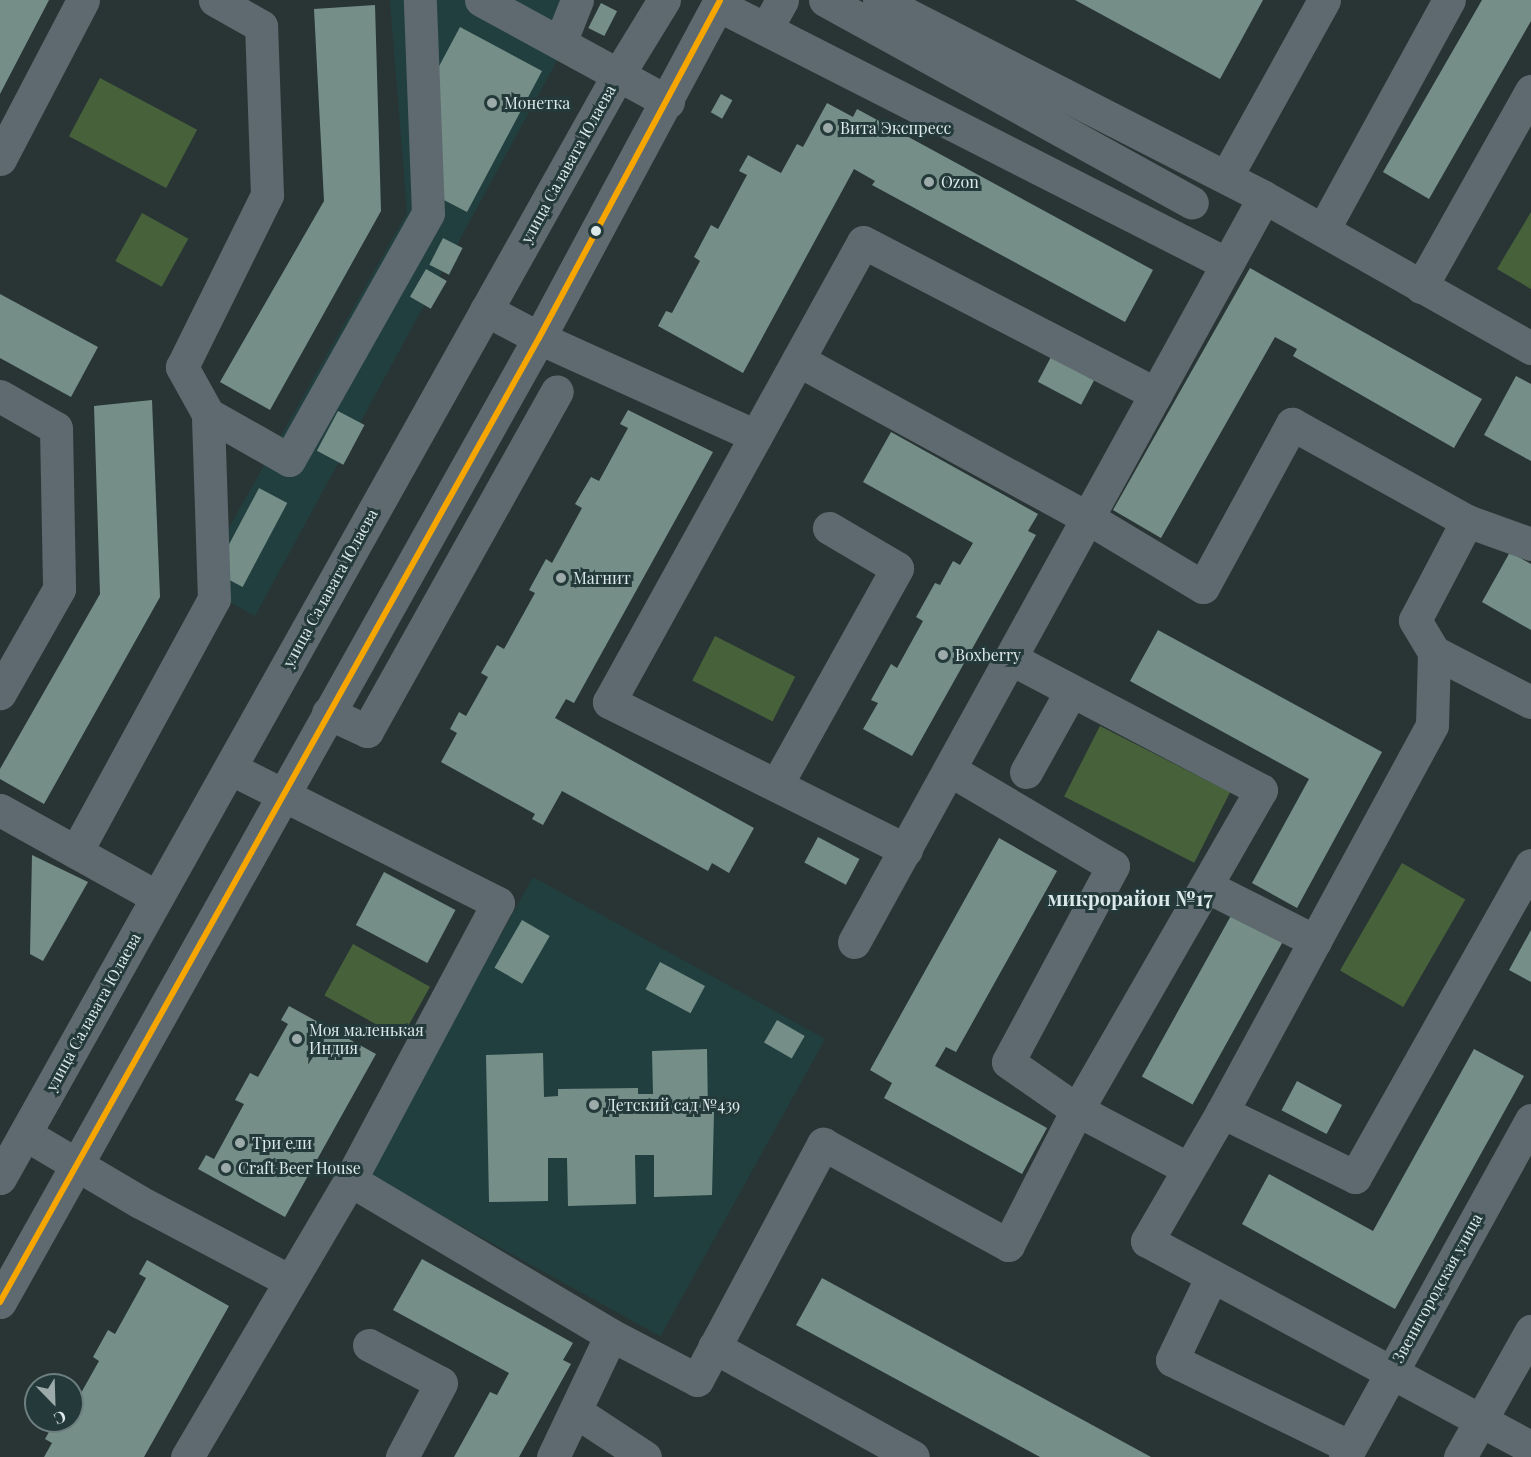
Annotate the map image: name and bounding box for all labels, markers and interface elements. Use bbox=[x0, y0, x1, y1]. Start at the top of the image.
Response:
street label: улица Салавата Юлаева bbox=[516, 81, 620, 247]
place label: Монетка bbox=[504, 93, 570, 113]
marker: Монетка bbox=[485, 96, 499, 110]
place label: Вита Экспресс bbox=[840, 118, 951, 138]
marker: Вита Экспресс bbox=[821, 121, 835, 135]
place label: Ozon bbox=[941, 172, 979, 192]
marker: Ozon bbox=[922, 175, 936, 189]
unlabelled marker bbox=[590, 225, 602, 237]
street label: улица Салавата Юлаева bbox=[278, 505, 382, 671]
place label: Магнит bbox=[573, 568, 631, 588]
marker: Магнит bbox=[554, 571, 568, 585]
place label: Boxberry bbox=[955, 645, 1021, 665]
marker: Boxberry bbox=[936, 648, 950, 662]
district label: микрорайон №17 bbox=[1048, 885, 1212, 909]
street label: улица Салавата Юлаева bbox=[41, 929, 145, 1095]
place label: Моя маленькая Индия bbox=[309, 1020, 424, 1058]
marker: Моя маленькая Индия bbox=[290, 1032, 304, 1046]
place label: Детский сад №439 bbox=[606, 1095, 740, 1115]
marker: Детский сад №439 bbox=[587, 1098, 601, 1112]
place label: Три ели bbox=[252, 1133, 312, 1153]
marker: Три ели bbox=[233, 1136, 247, 1150]
place label: Craft Beer House bbox=[238, 1158, 361, 1178]
marker: Craft Beer House bbox=[219, 1161, 233, 1175]
street label: Звенигородская улица bbox=[1388, 1210, 1486, 1366]
north arrow bbox=[24, 1373, 84, 1433]
text: С bbox=[51, 1406, 70, 1430]

